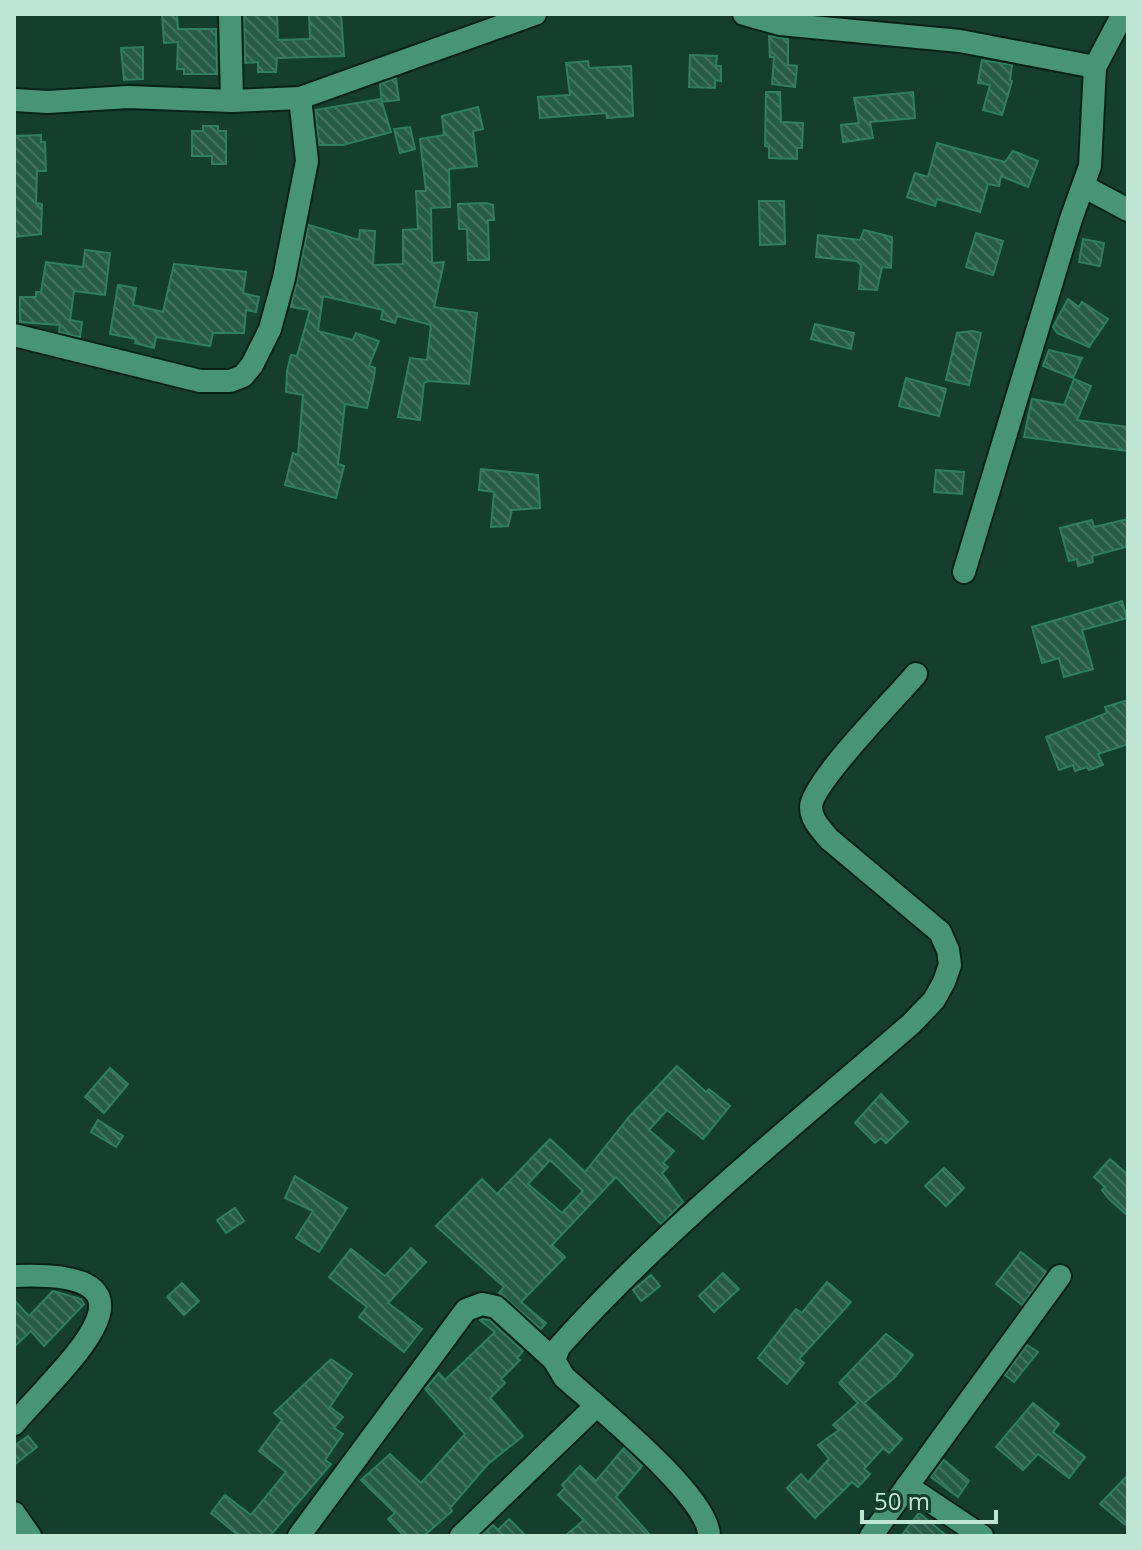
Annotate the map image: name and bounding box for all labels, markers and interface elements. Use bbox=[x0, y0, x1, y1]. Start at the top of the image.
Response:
scale bar bbox=[862, 1474, 996, 1524]
text: 50 m bbox=[874, 1484, 930, 1517]

